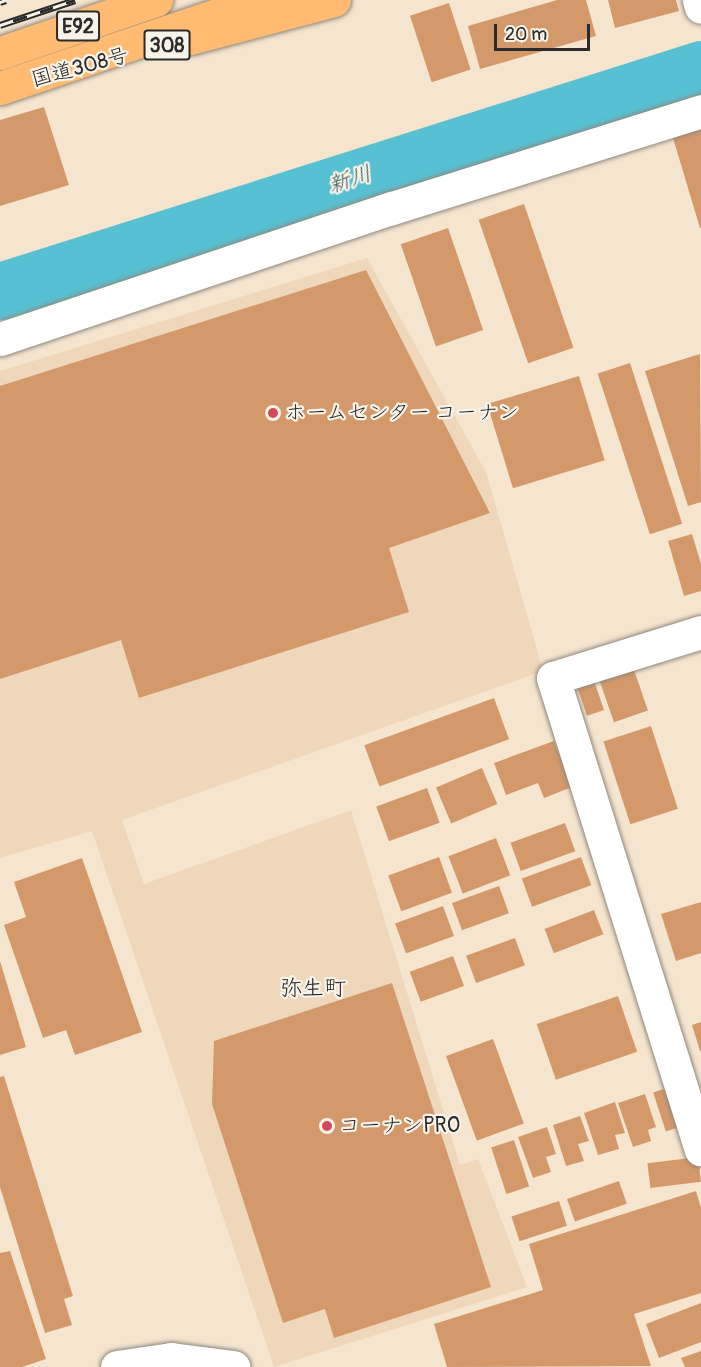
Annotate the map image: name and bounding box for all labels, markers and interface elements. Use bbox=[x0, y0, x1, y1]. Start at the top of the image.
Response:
road number: E92 bbox=[56, 9, 100, 43]
scale bar bbox=[497, 12, 593, 50]
text: 20 m bbox=[505, 23, 547, 46]
road number: 308 bbox=[143, 28, 191, 62]
street label: 国道308号 bbox=[29, 43, 131, 93]
water label: 新川 bbox=[325, 161, 375, 199]
place label: ホームセンター コーナン bbox=[285, 400, 521, 426]
marker: ホームセンター コーナン bbox=[266, 406, 280, 420]
district label: 弥生町 bbox=[280, 976, 346, 1002]
place label: コーナンPRO bbox=[339, 1113, 460, 1139]
marker: コーナンPRO bbox=[320, 1119, 334, 1133]

